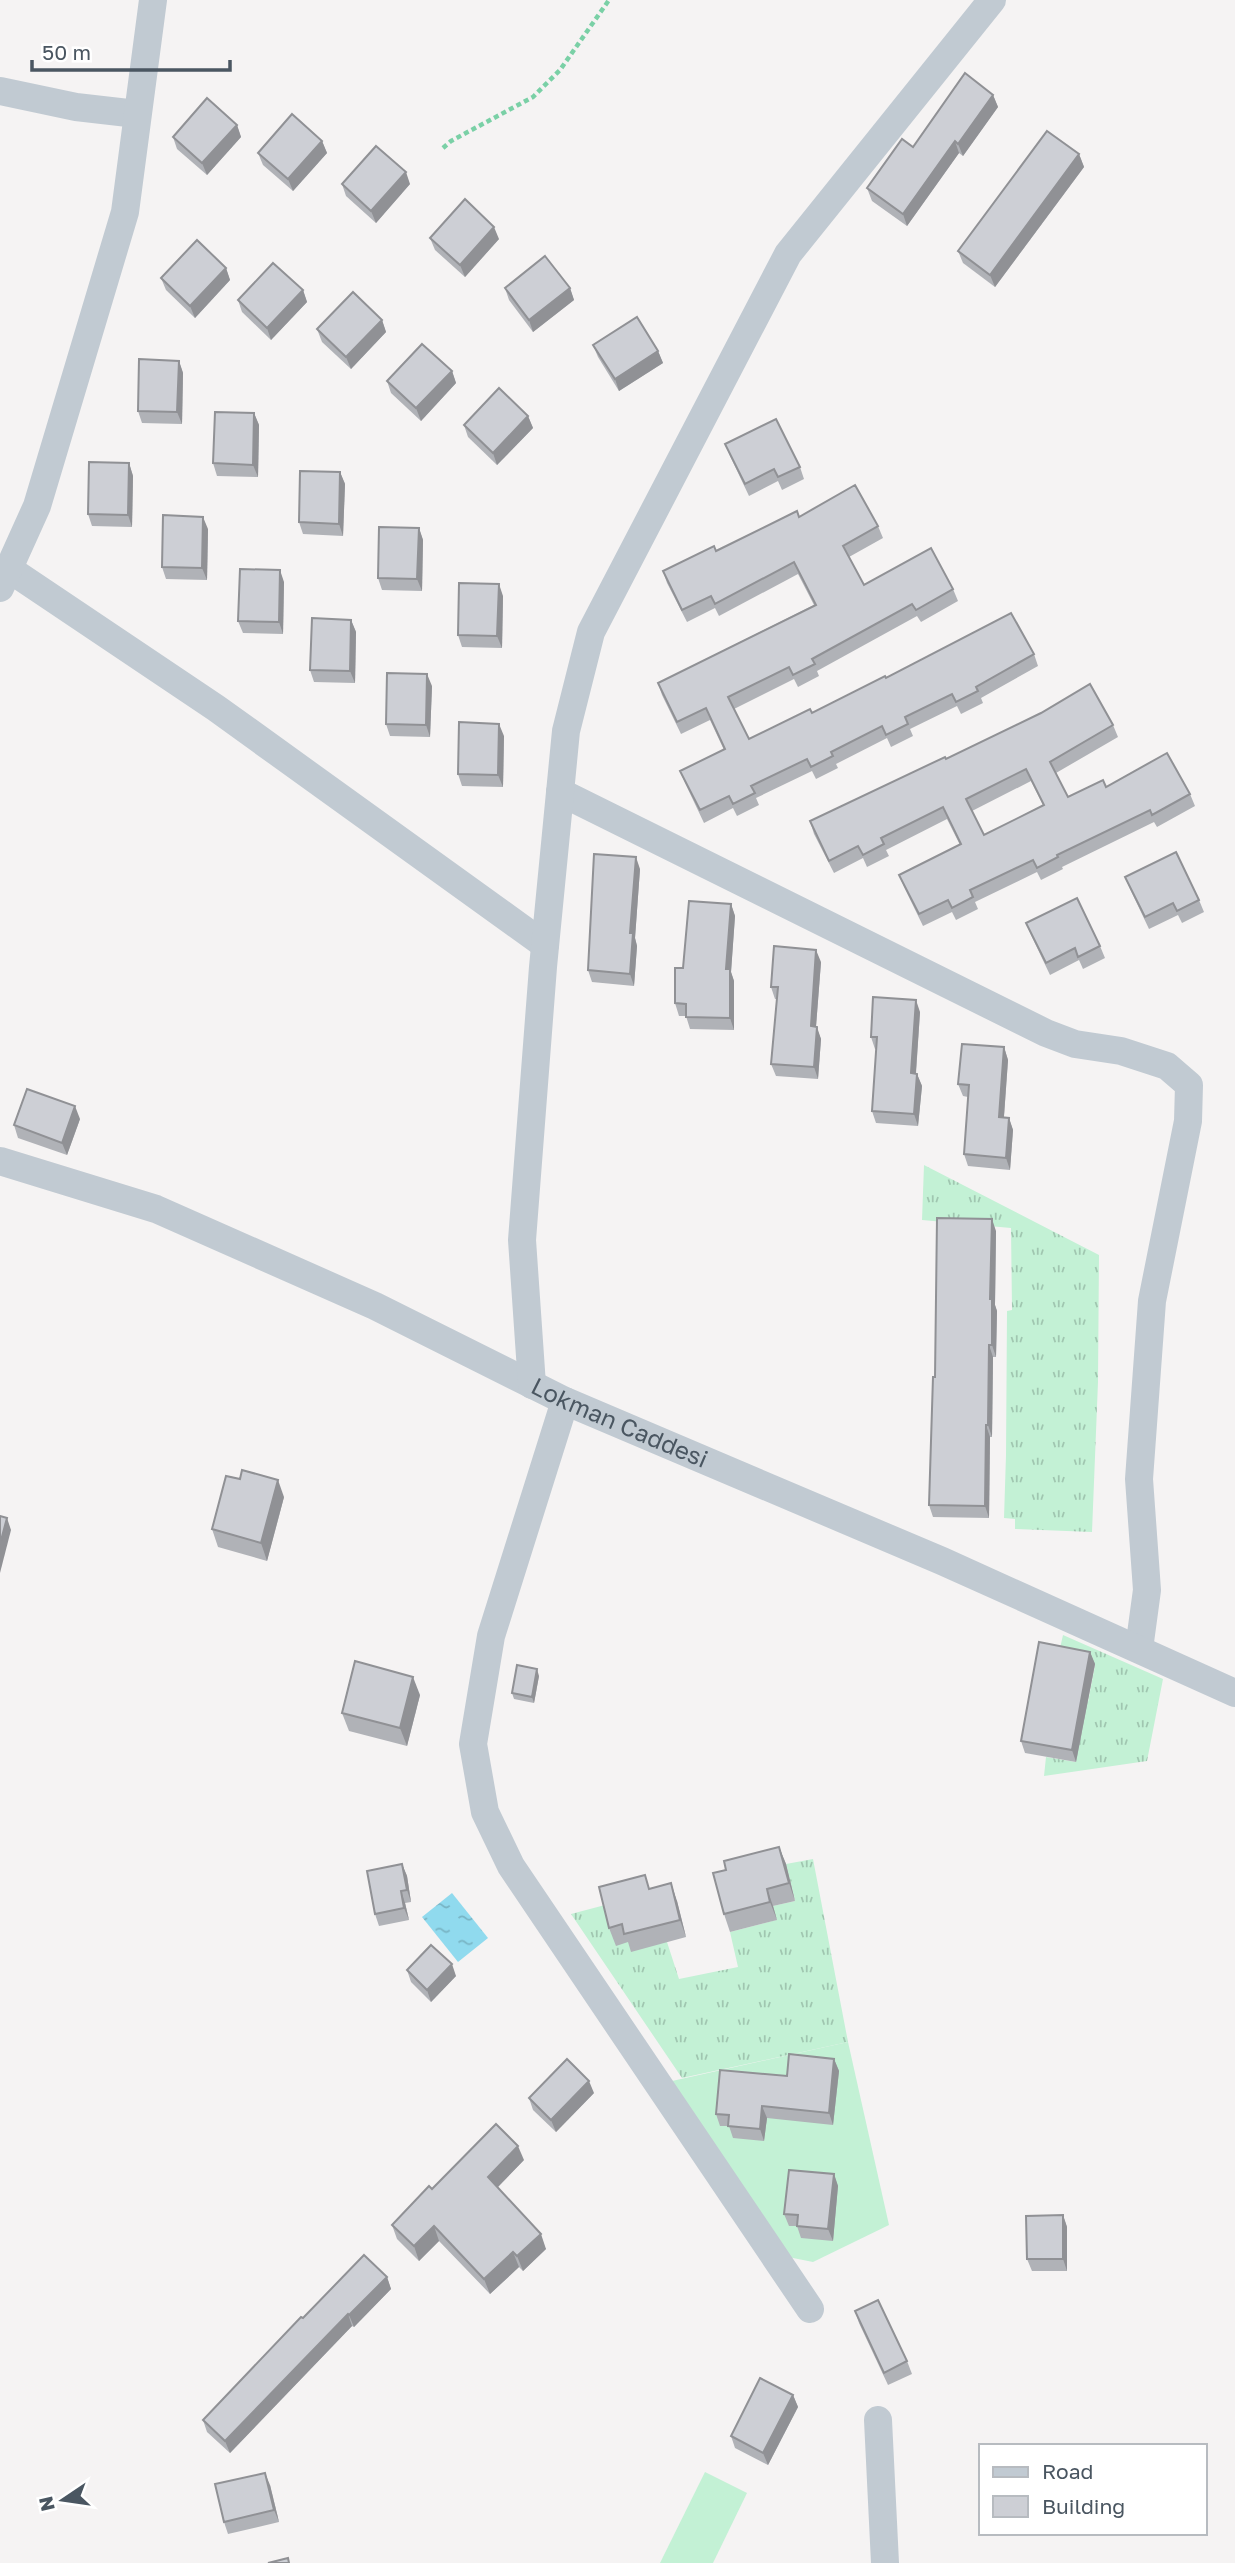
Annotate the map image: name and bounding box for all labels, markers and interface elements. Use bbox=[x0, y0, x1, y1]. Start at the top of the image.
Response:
scale bar bbox=[32, 28, 229, 72]
text: 50 m bbox=[42, 39, 91, 65]
street label: Lokman Caddesi bbox=[527, 1371, 713, 1473]
legend bbox=[979, 2444, 1207, 2535]
text: Road bbox=[1042, 2458, 1093, 2484]
north arrow bbox=[28, 2465, 98, 2535]
text: Building bbox=[1042, 2493, 1125, 2519]
text: N bbox=[33, 2494, 59, 2514]

